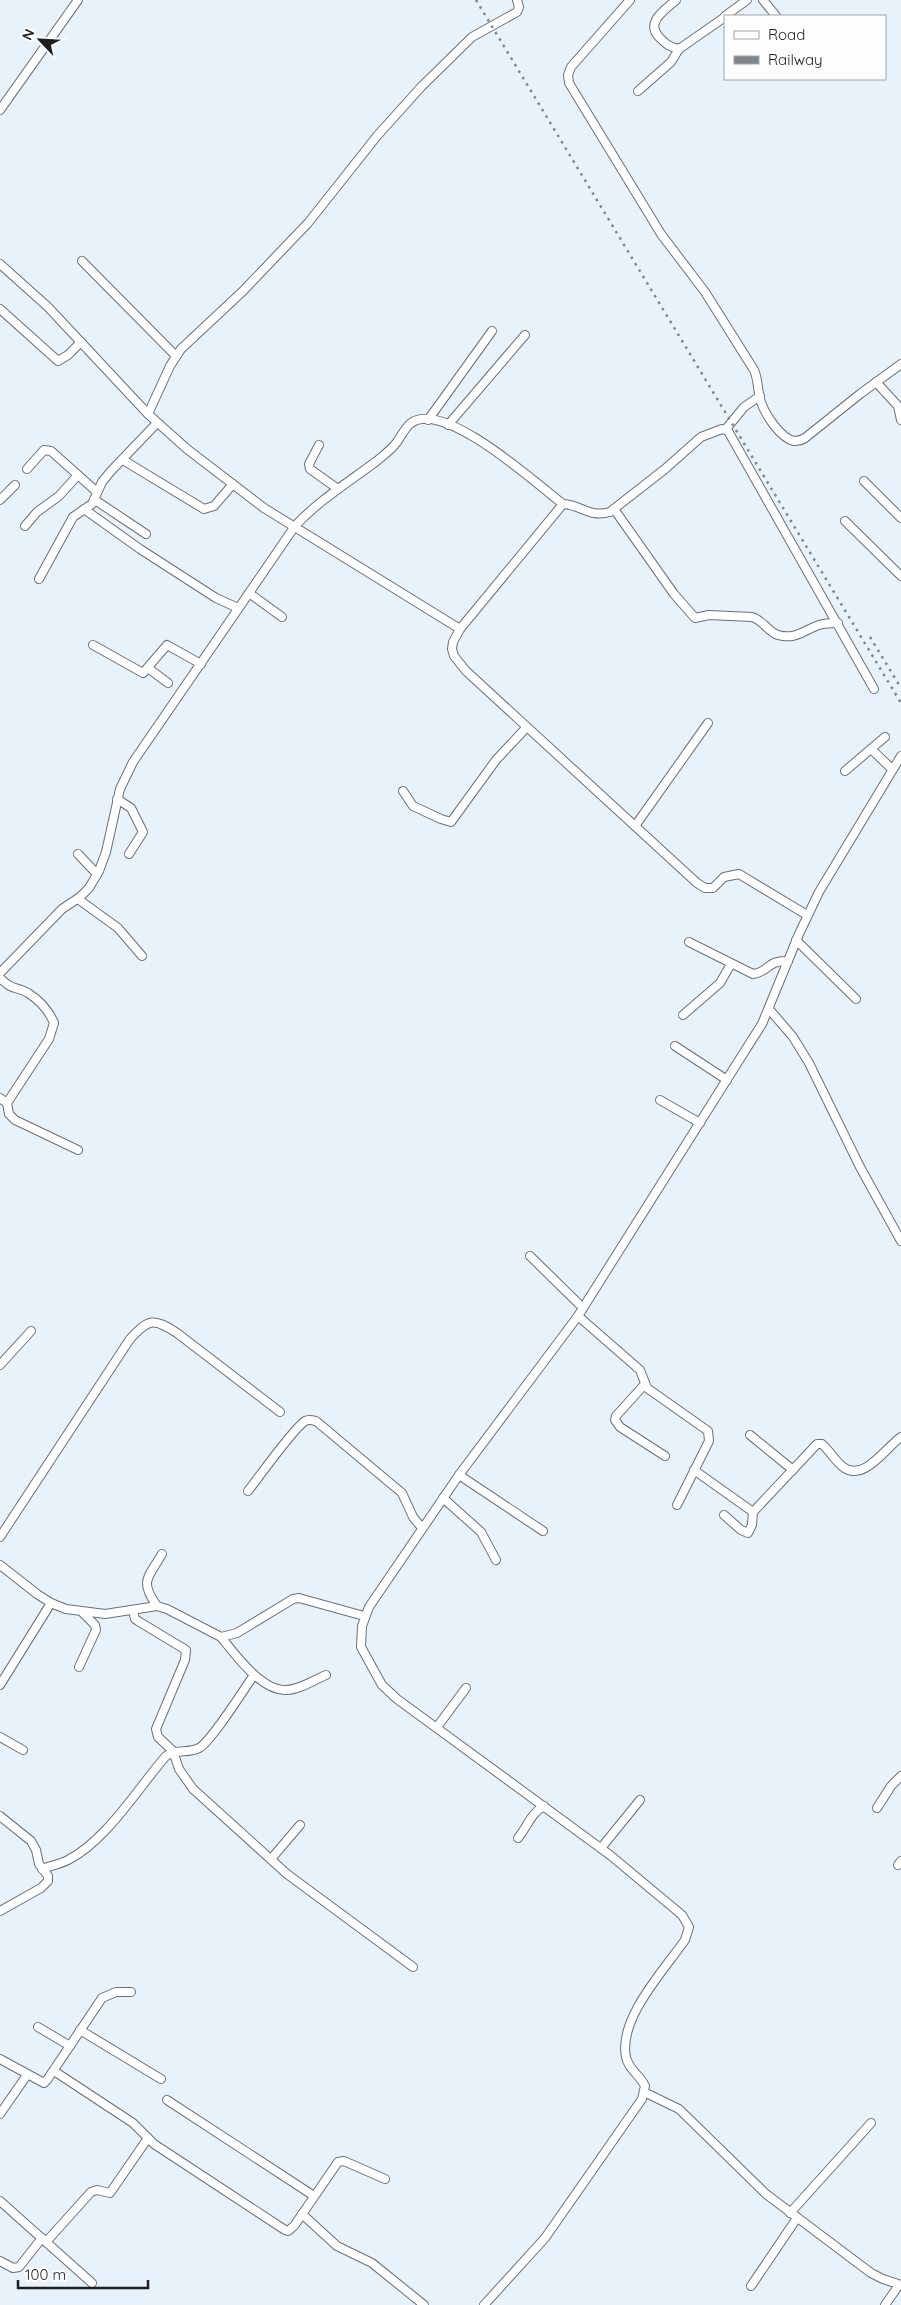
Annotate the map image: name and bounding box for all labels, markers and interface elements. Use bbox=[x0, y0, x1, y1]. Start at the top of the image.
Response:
north arrow bbox=[15, 15, 65, 65]
legend bbox=[724, 15, 886, 80]
text: Road bbox=[768, 25, 805, 44]
text: N bbox=[18, 26, 39, 43]
text: Railway bbox=[768, 50, 823, 69]
scale bar bbox=[18, 2258, 148, 2290]
text: 100 m bbox=[25, 2265, 66, 2284]

